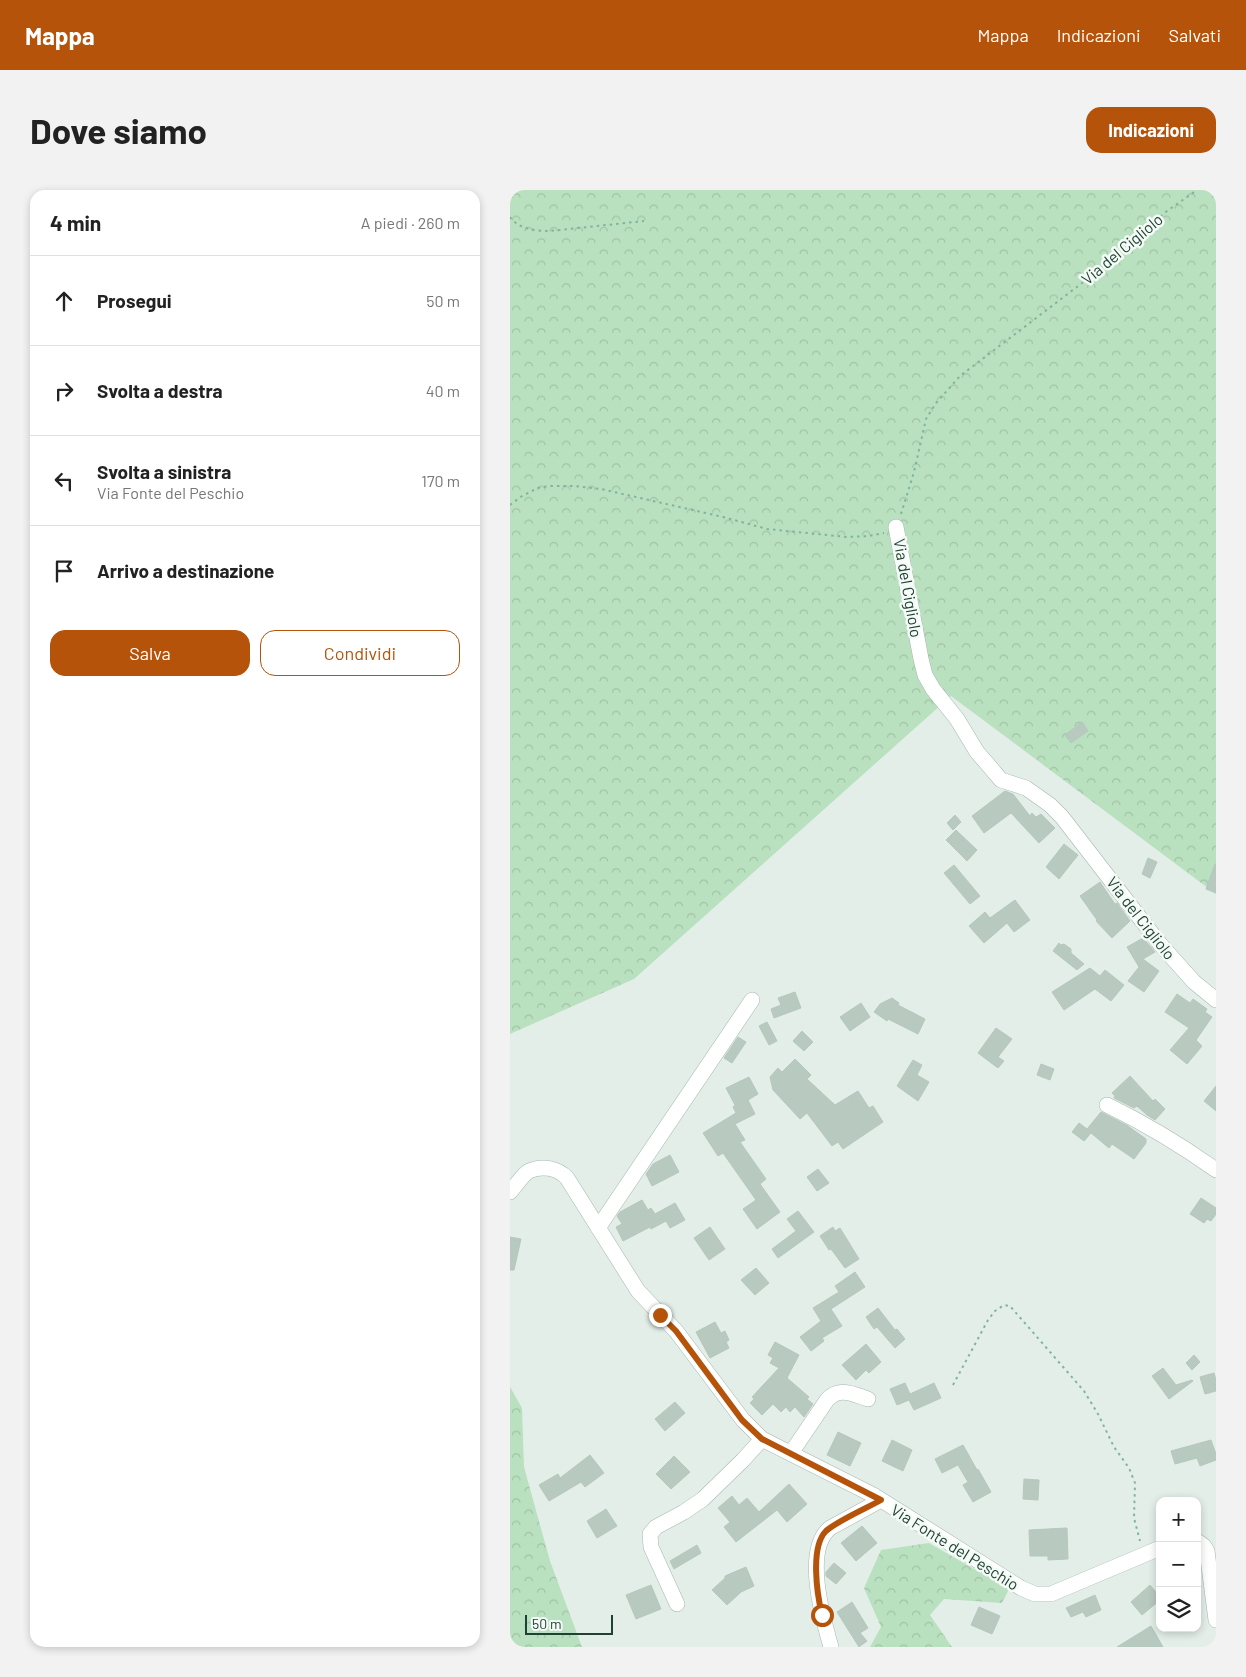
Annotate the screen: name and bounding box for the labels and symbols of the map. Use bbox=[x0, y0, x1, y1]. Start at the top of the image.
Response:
street label: Via del Cigliolo bbox=[1077, 209, 1166, 288]
street label: Via del Cigliolo bbox=[890, 537, 927, 639]
street label: Via del Cigliolo bbox=[1103, 872, 1180, 963]
route end bbox=[649, 1304, 672, 1327]
street label: Via Fonte del Peschio bbox=[888, 1500, 1023, 1594]
route start bbox=[811, 1604, 834, 1627]
scale bar bbox=[525, 1612, 612, 1635]

